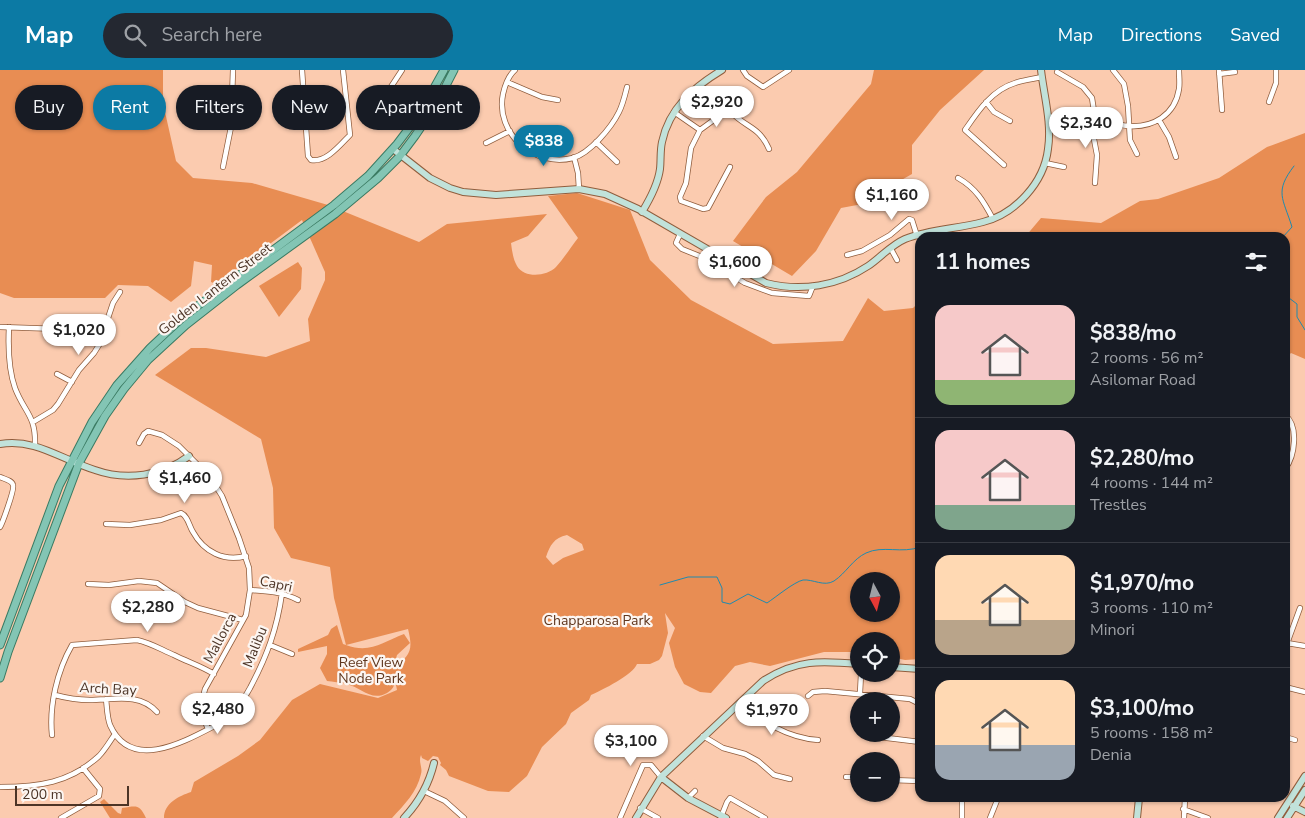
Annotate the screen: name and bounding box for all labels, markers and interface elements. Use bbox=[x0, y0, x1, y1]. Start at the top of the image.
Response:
search box bbox=[103, 13, 453, 58]
text: Map bbox=[25, 19, 73, 51]
icon: search bbox=[121, 21, 149, 49]
text: Search here bbox=[161, 22, 262, 48]
text: Map bbox=[1058, 23, 1093, 47]
text: Directions bbox=[1121, 23, 1202, 47]
text: Saved bbox=[1230, 23, 1280, 47]
chip: Buy bbox=[15, 85, 83, 130]
chip: Rent bbox=[93, 85, 166, 130]
chip: Filters bbox=[176, 85, 262, 130]
chip: New bbox=[272, 85, 346, 130]
chip: Apartment bbox=[356, 85, 480, 130]
pin: $2,920 bbox=[676, 85, 758, 128]
text: $2,920 bbox=[691, 91, 743, 113]
pin: $2,340 bbox=[1045, 106, 1127, 149]
text: $2,340 bbox=[1060, 112, 1112, 134]
pin: $838 bbox=[514, 124, 574, 167]
text: $838 bbox=[525, 130, 563, 152]
pin: $1,160 bbox=[851, 178, 933, 221]
text: $1,160 bbox=[866, 184, 918, 206]
street label: Golden Lantern Street bbox=[154, 239, 276, 339]
pin: $1,600 bbox=[694, 246, 776, 288]
text: 11 homes bbox=[935, 248, 1030, 276]
icon: filters bbox=[1242, 248, 1270, 276]
text: $1,600 bbox=[709, 251, 761, 273]
pin: $1,020 bbox=[38, 314, 120, 356]
text: $1,020 bbox=[53, 319, 105, 341]
text: $838/mo bbox=[1090, 319, 1176, 347]
icon: home bbox=[975, 325, 1035, 385]
text: 2 rooms · 56 m² bbox=[1090, 347, 1203, 369]
text: Asilomar Road bbox=[1090, 369, 1196, 391]
text: $2,280/mo bbox=[1090, 444, 1194, 472]
icon: home bbox=[975, 450, 1035, 510]
pin: $1,460 bbox=[144, 462, 226, 504]
text: $1,460 bbox=[159, 467, 211, 489]
text: 4 rooms · 144 m² bbox=[1090, 472, 1213, 494]
text: Trestles bbox=[1090, 494, 1147, 516]
text: $1,970/mo bbox=[1090, 569, 1194, 597]
street label: Capri bbox=[258, 571, 294, 597]
north arrow bbox=[850, 572, 900, 622]
map controls bbox=[850, 572, 900, 802]
icon: home bbox=[975, 575, 1035, 635]
pin: $2,280 bbox=[107, 590, 189, 633]
text: $2,280 bbox=[122, 596, 174, 618]
text: 3 rooms · 110 m² bbox=[1090, 597, 1213, 619]
street label: Mallorca bbox=[199, 610, 241, 666]
park label: Chapparosa Park bbox=[544, 611, 651, 630]
text: Minori bbox=[1090, 619, 1135, 641]
street label: Malibu bbox=[238, 624, 272, 670]
button: locate bbox=[850, 632, 900, 682]
park label: Reef View Node Park bbox=[338, 653, 405, 688]
street label: Arch Bay bbox=[79, 678, 138, 700]
pin: $2,480 bbox=[177, 692, 259, 735]
button: + bbox=[850, 692, 900, 742]
pin: $1,970 bbox=[731, 694, 813, 736]
text: $3,100/mo bbox=[1090, 694, 1194, 722]
text: $2,480 bbox=[192, 698, 244, 720]
text: $1,970 bbox=[746, 699, 798, 721]
icon: home bbox=[975, 700, 1035, 760]
text: 5 rooms · 158 m² bbox=[1090, 722, 1213, 744]
pin: $3,100 bbox=[590, 724, 672, 767]
text: $3,100 bbox=[605, 730, 657, 752]
text: Denia bbox=[1090, 744, 1132, 766]
button: − bbox=[850, 752, 900, 802]
scale bar bbox=[15, 783, 129, 806]
text: 200 m bbox=[22, 785, 63, 804]

